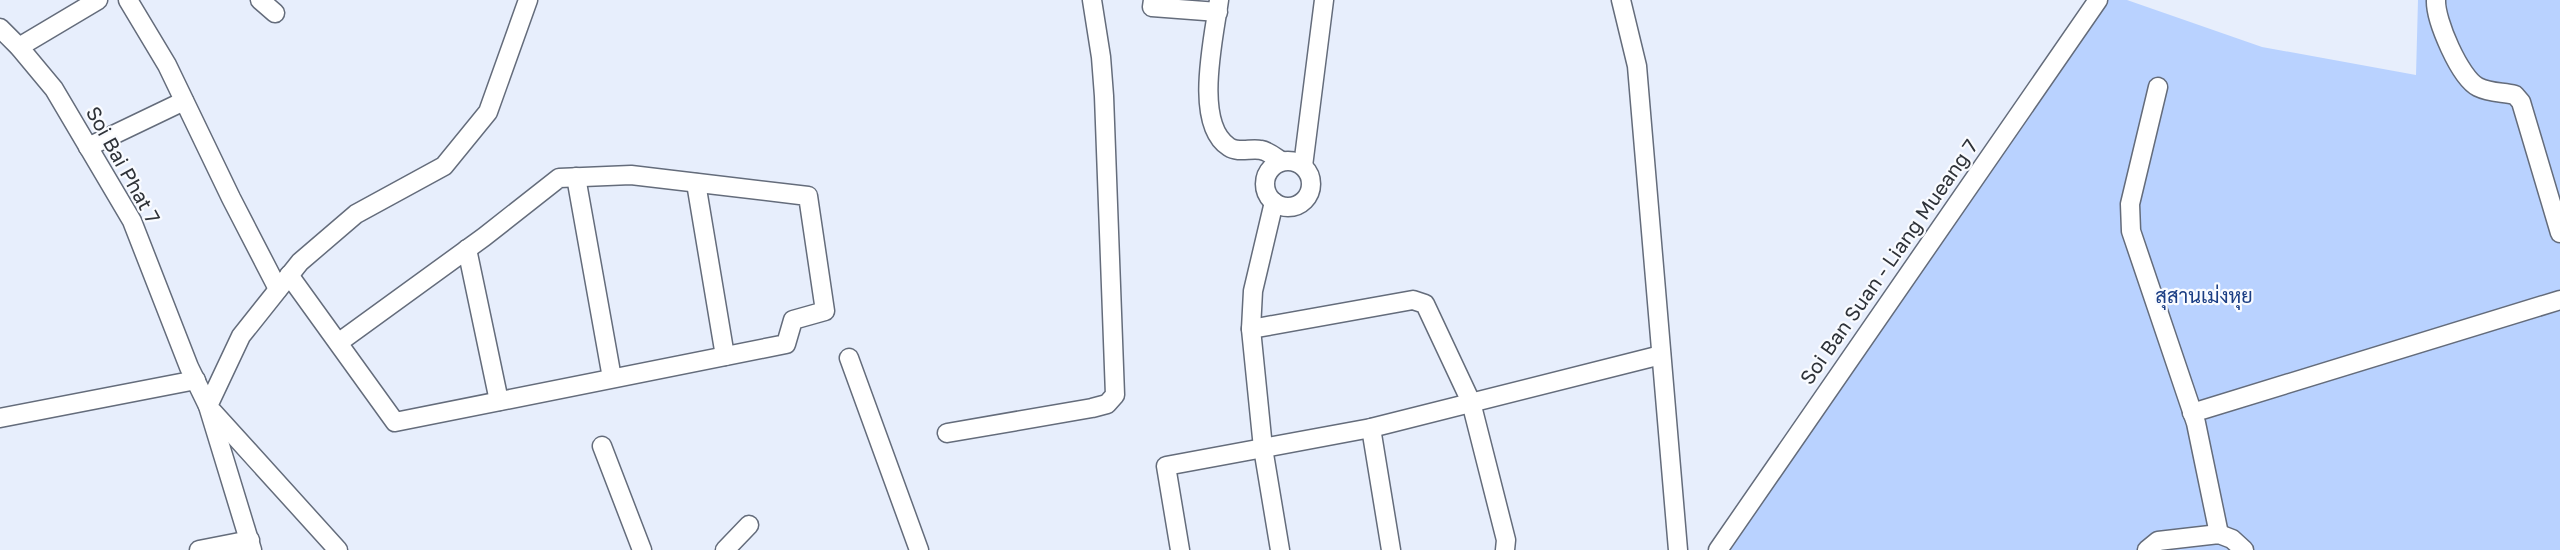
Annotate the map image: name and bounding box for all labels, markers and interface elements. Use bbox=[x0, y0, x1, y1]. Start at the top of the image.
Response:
street label: Soi Bai Phat 7 bbox=[82, 102, 166, 227]
street label: Soi Ban Suan - Liang Mueang 7 bbox=[1794, 134, 1982, 388]
park label: สุสานเม่งหุย bbox=[2155, 283, 2253, 310]

